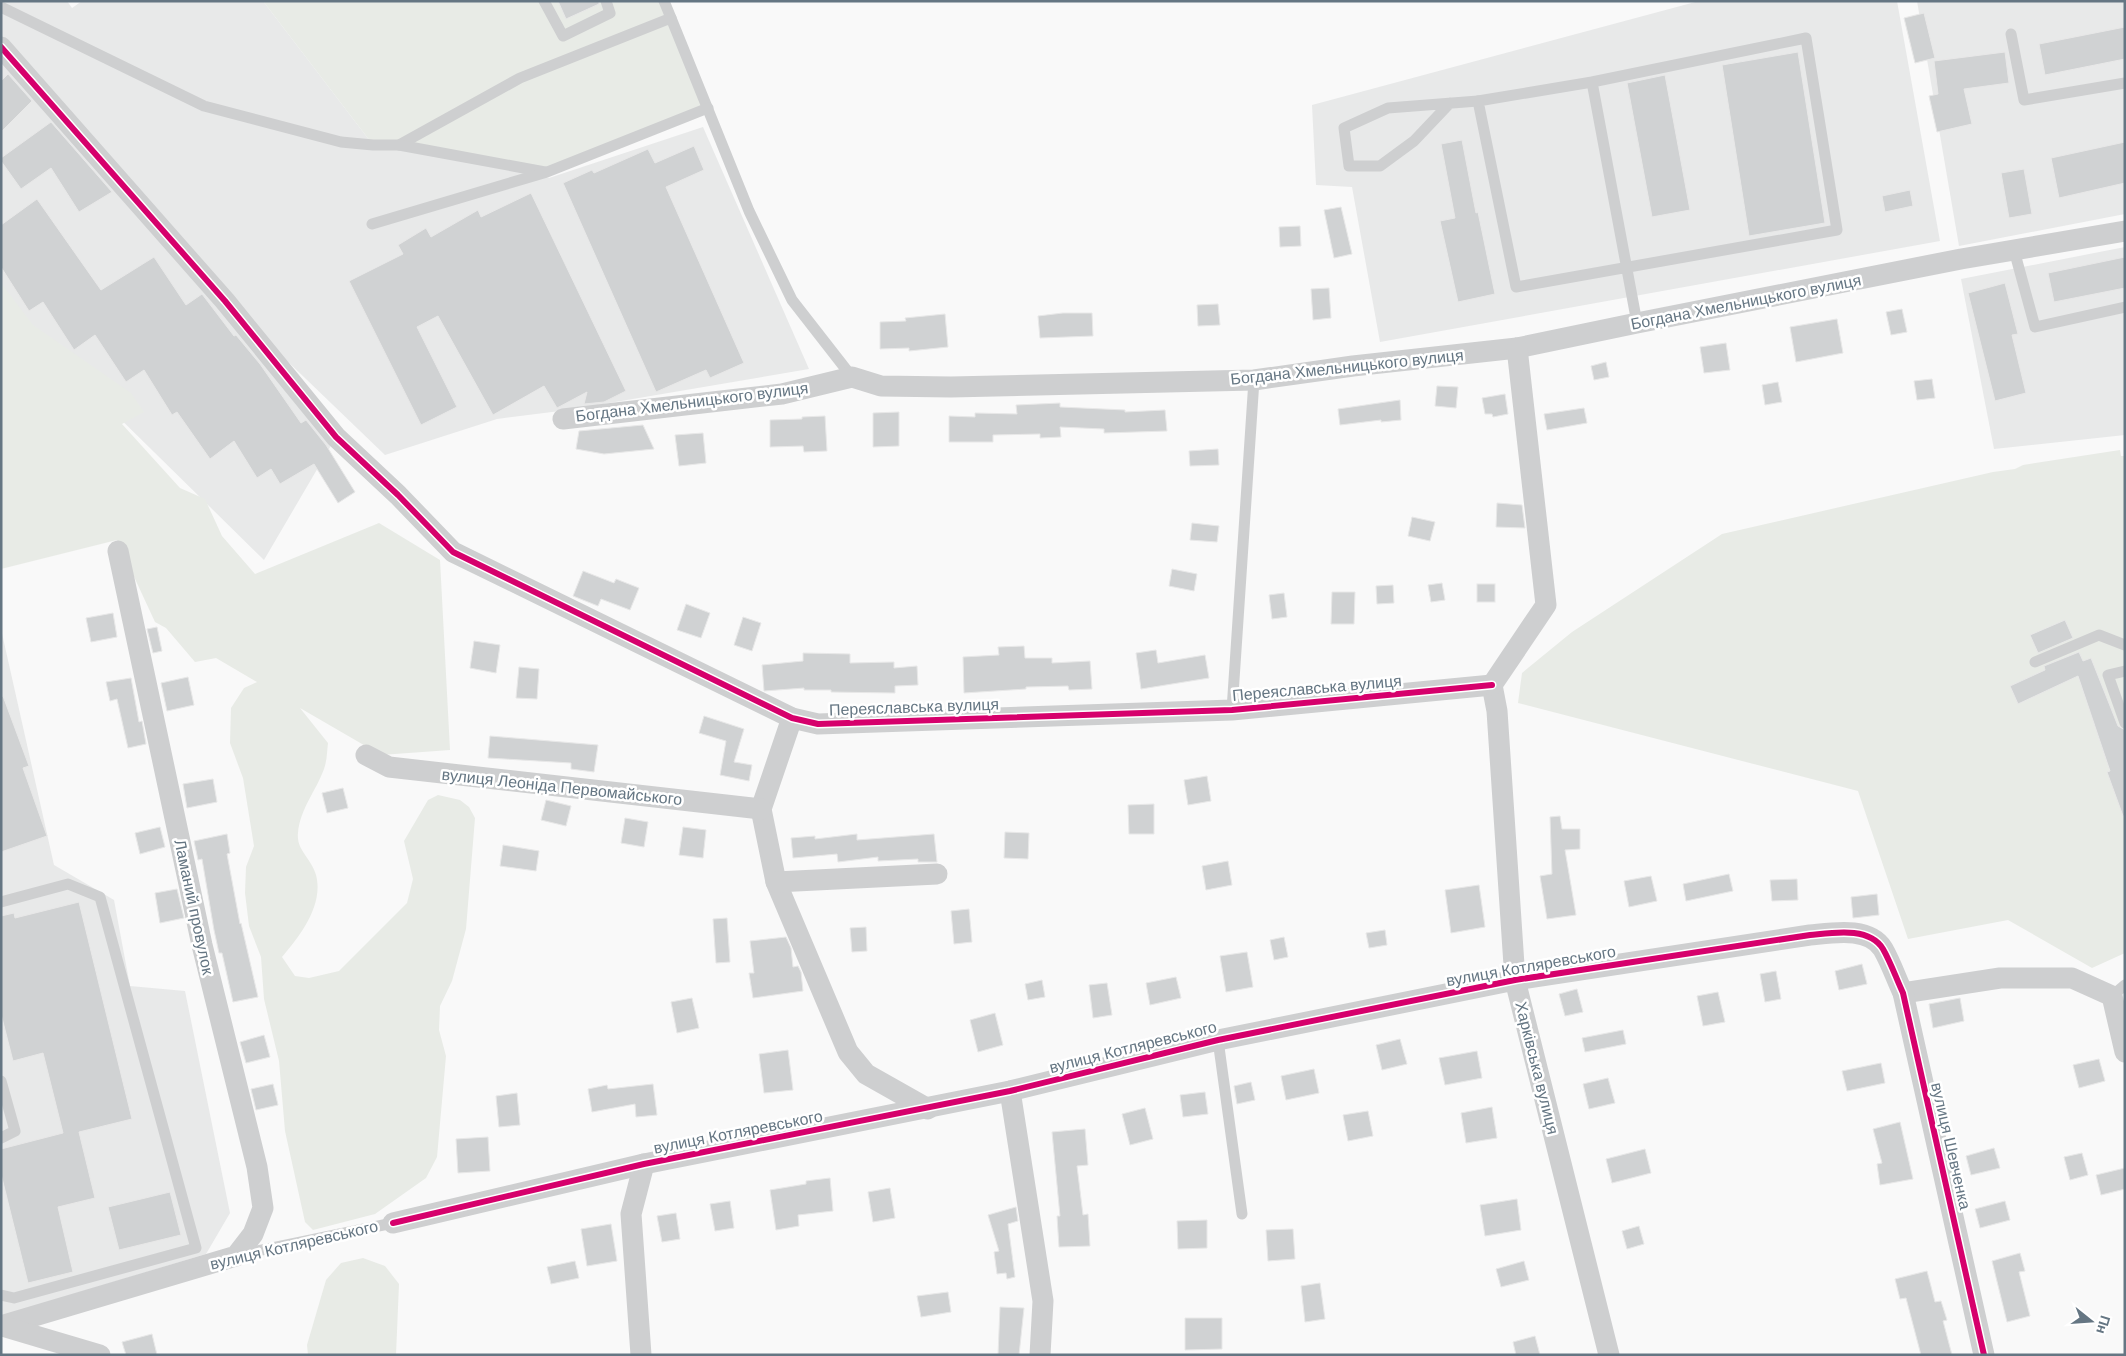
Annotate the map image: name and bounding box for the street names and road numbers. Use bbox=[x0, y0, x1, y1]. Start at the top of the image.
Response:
street label: Богдана Хмельницького вулиця bbox=[1629, 269, 1863, 335]
street label: Богдана Хмельницького вулиця bbox=[1229, 344, 1465, 390]
street label: Богдана Хмельницького вулиця bbox=[574, 377, 810, 427]
street label: Переяславська вулиця bbox=[1231, 670, 1403, 706]
street label: Переяславська вулиця bbox=[829, 694, 999, 720]
street label: вулиця Леоніда Первомайського bbox=[441, 764, 683, 810]
street label: Ламаний провулок bbox=[169, 837, 219, 978]
street label: вулиця Котляревського bbox=[1445, 941, 1618, 991]
street label: Харківська вулиця bbox=[1510, 999, 1564, 1137]
street label: вулиця Котляревського bbox=[1047, 1016, 1219, 1078]
street label: вулиця Шевченка bbox=[1926, 1080, 1976, 1212]
street label: вулиця Котляревського bbox=[652, 1105, 824, 1159]
street label: вулиця Котляревського bbox=[208, 1215, 380, 1275]

